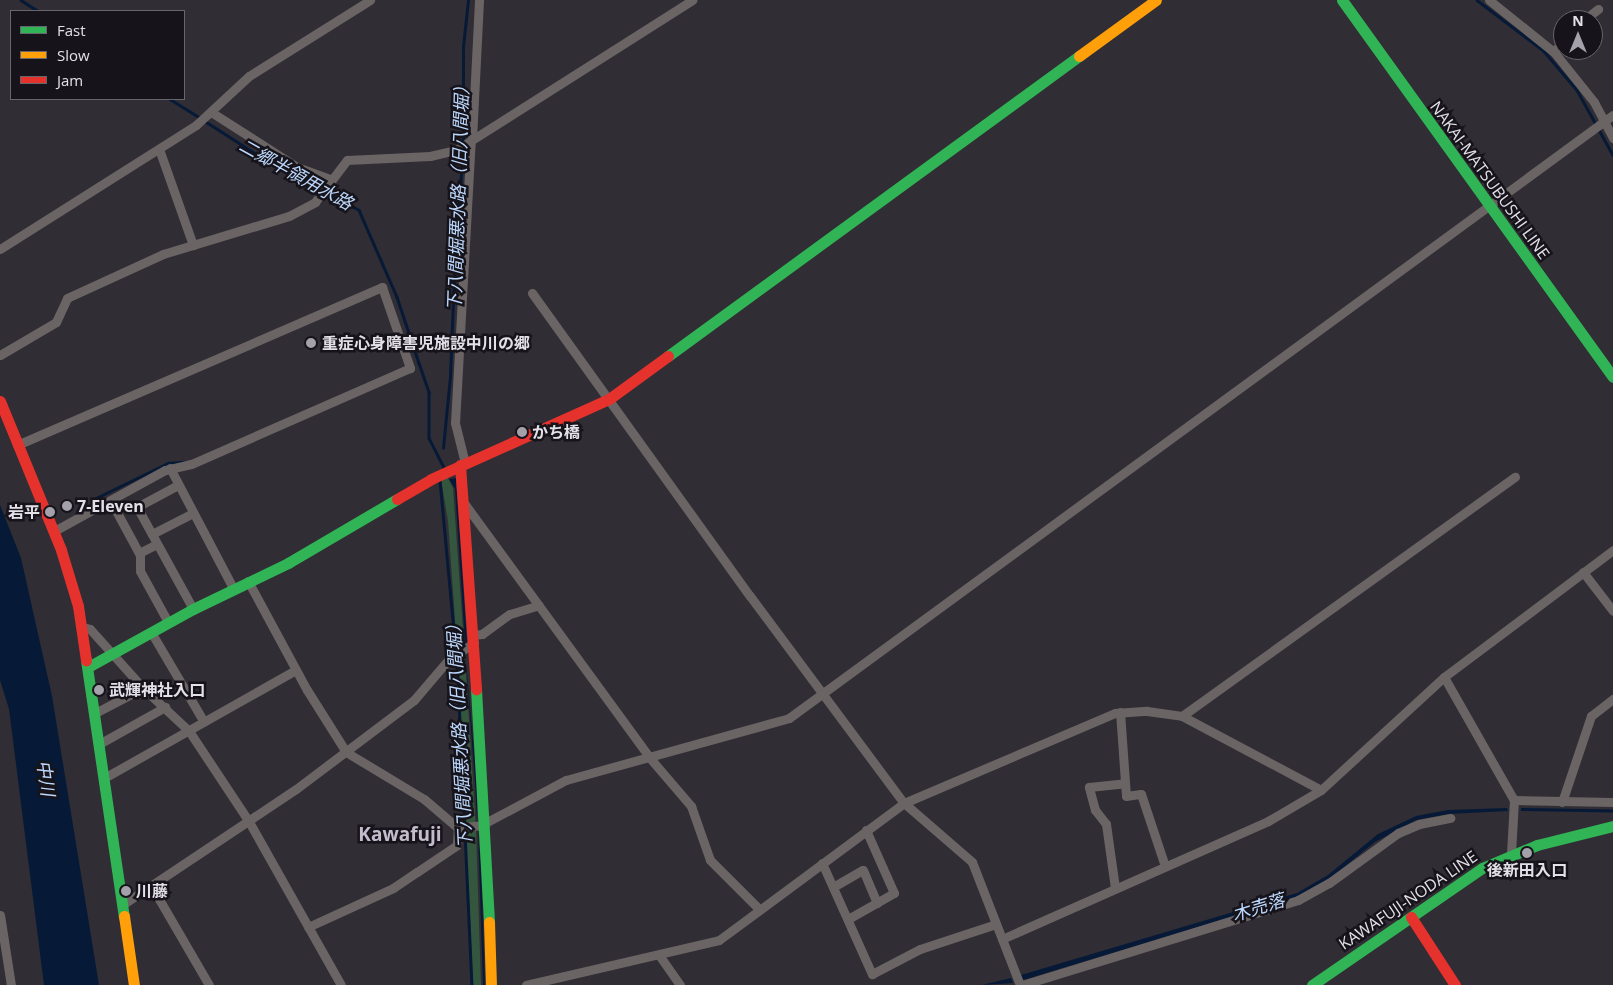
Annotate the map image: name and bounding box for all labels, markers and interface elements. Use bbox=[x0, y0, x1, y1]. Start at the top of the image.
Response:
legend bbox=[10, 10, 185, 100]
north arrow bbox=[1553, 10, 1603, 60]
text: N bbox=[1572, 11, 1584, 30]
text: Fast bbox=[57, 20, 86, 40]
text: Slow bbox=[57, 45, 90, 65]
text: Jam bbox=[57, 70, 83, 90]
water label: 下八間堀悪水路（旧八間堀） bbox=[443, 77, 473, 311]
street label: NAKAI-MATSUBUSHI LINE bbox=[1426, 97, 1554, 263]
water label: 二郷半領用水路 bbox=[236, 134, 356, 214]
place label: 重症心身障害児施設中川の郷 bbox=[322, 333, 530, 353]
marker: 重症心身障害児施設中川の郷 bbox=[304, 336, 318, 350]
place label: かち橋 bbox=[532, 422, 580, 442]
marker: かち橋 bbox=[516, 426, 528, 438]
place label: 7-Eleven bbox=[77, 496, 144, 516]
marker: 7-Eleven bbox=[61, 500, 73, 512]
place label: 岩平 bbox=[8, 502, 40, 522]
marker: 岩平 bbox=[44, 506, 56, 518]
water label: 下八間堀悪水路（旧八間堀） bbox=[442, 615, 476, 849]
place label: 武輝神社入口 bbox=[109, 680, 205, 700]
marker: 武輝神社入口 bbox=[93, 684, 105, 696]
water label: 中川 bbox=[33, 759, 59, 797]
district label: Kawafuji bbox=[358, 824, 442, 846]
street label: KAWAFUJI-NODA LINE bbox=[1335, 847, 1481, 953]
marker: 後新田入口 bbox=[1521, 847, 1533, 859]
place label: 後新田入口 bbox=[1487, 860, 1567, 880]
place label: 川藤 bbox=[136, 881, 168, 901]
marker: 川藤 bbox=[120, 885, 132, 897]
water label: 木売落 bbox=[1229, 889, 1287, 925]

